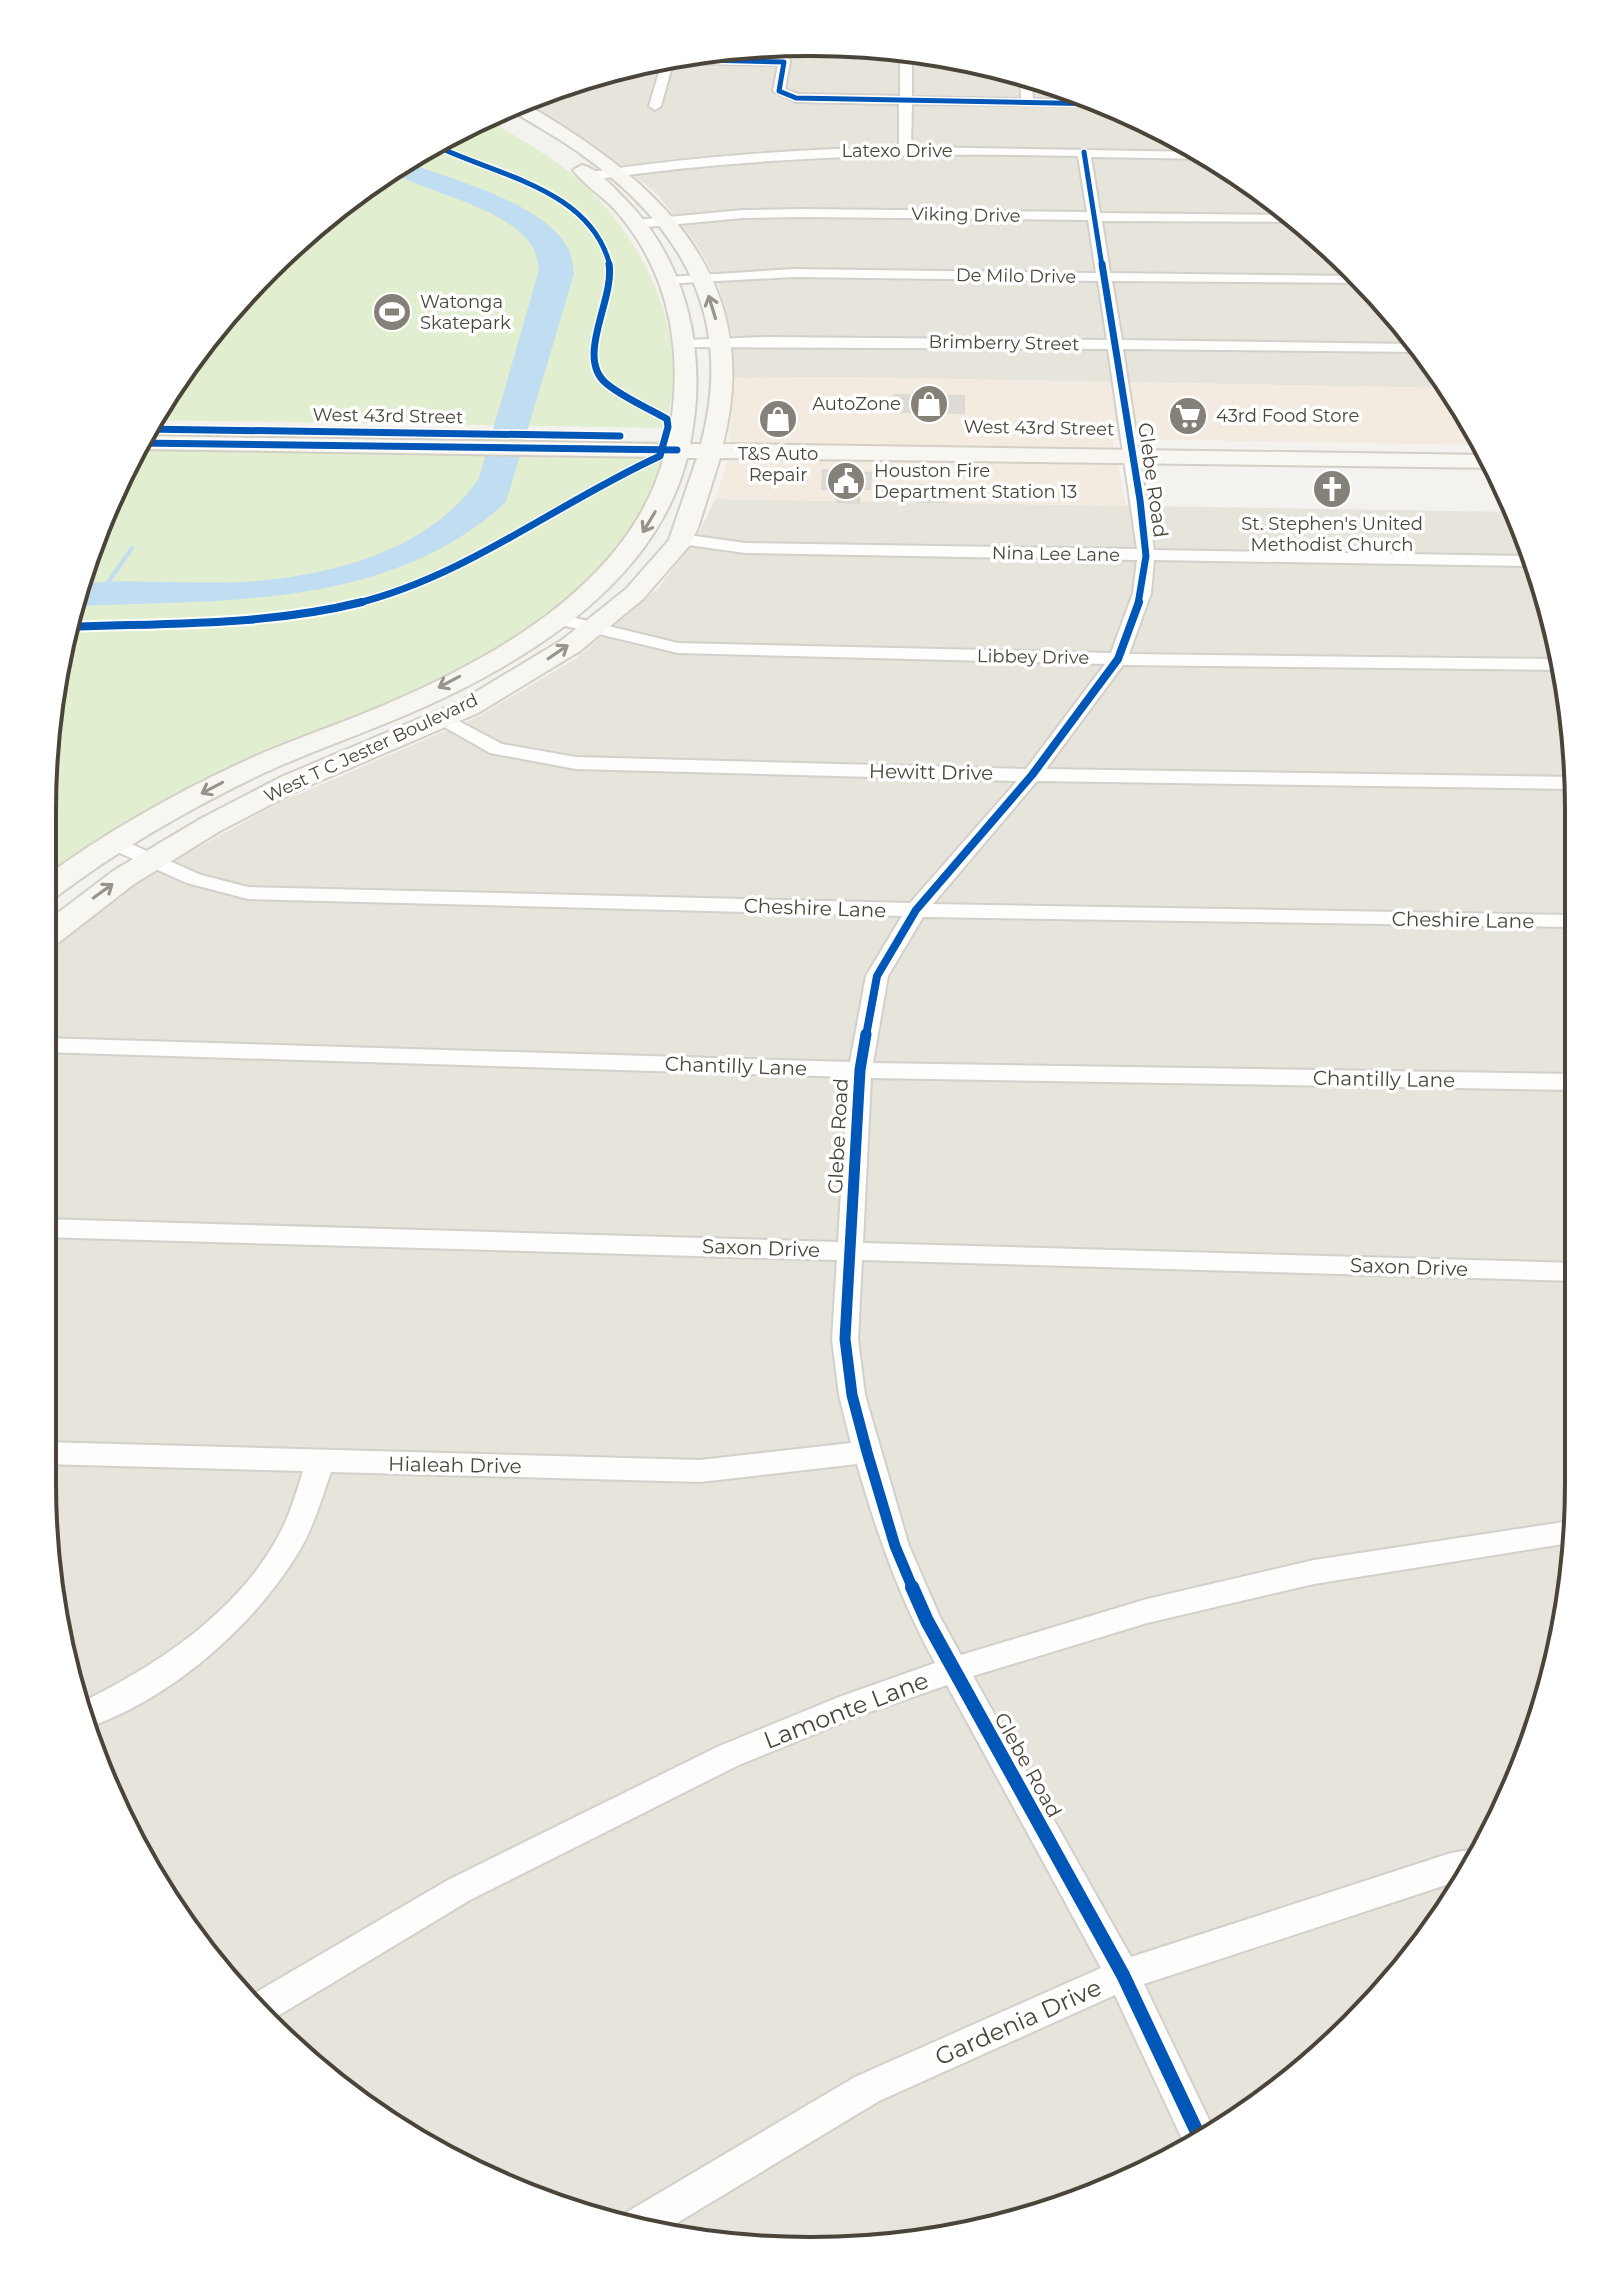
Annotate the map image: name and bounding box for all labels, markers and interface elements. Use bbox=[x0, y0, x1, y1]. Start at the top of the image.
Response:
street label: Latexo Drive bbox=[841, 140, 953, 162]
street label: Viking Drive bbox=[911, 203, 1021, 227]
street label: De Milo Drive bbox=[956, 264, 1077, 288]
sports icon: Watonga Skatepark bbox=[371, 291, 413, 333]
place label: Watonga Skatepark bbox=[420, 291, 511, 334]
one-way arrow bbox=[704, 295, 719, 321]
street label: Brimberry Street bbox=[928, 331, 1080, 355]
shop icon: AutoZone bbox=[908, 383, 950, 425]
place label: AutoZone bbox=[812, 393, 901, 415]
supermarket icon: 43rd Food Store bbox=[1167, 395, 1209, 437]
shop icon: T&S Auto Repair bbox=[757, 398, 799, 440]
street label: West 43rd Street bbox=[312, 404, 464, 428]
place label: 43rd Food Store bbox=[1216, 405, 1360, 427]
street label: West 43rd Street bbox=[963, 416, 1115, 440]
street label: Glebe Road bbox=[1133, 421, 1173, 539]
place label: T&S Auto Repair bbox=[738, 443, 818, 486]
public building icon: Houston Fire Department Station 13 bbox=[825, 460, 867, 502]
place label: Houston Fire Department Station 13 bbox=[874, 460, 1077, 503]
church icon: St. Stephen's United Methodist Church bbox=[1311, 468, 1353, 510]
one-way arrow bbox=[641, 510, 657, 533]
place label: St. Stephen's United Methodist Church bbox=[1241, 513, 1423, 556]
street label: Nina Lee Lane bbox=[992, 542, 1120, 566]
one-way arrow bbox=[546, 644, 569, 660]
street label: Libbey Drive bbox=[977, 645, 1089, 669]
one-way arrow bbox=[437, 675, 461, 691]
street label: West T C Jester Boulevard bbox=[261, 689, 481, 807]
street label: Hewitt Drive bbox=[869, 759, 993, 785]
one-way arrow bbox=[200, 781, 224, 797]
one-way arrow bbox=[92, 883, 113, 900]
street label: Cheshire Lane bbox=[743, 894, 887, 922]
street label: Cheshire Lane bbox=[1391, 907, 1535, 933]
street label: Chantilly Lane bbox=[664, 1052, 808, 1080]
street label: Chantilly Lane bbox=[1313, 1066, 1455, 1092]
street label: Glebe Road bbox=[823, 1077, 853, 1195]
street label: Saxon Drive bbox=[702, 1234, 820, 1262]
street label: Saxon Drive bbox=[1350, 1253, 1468, 1281]
street label: Hialeah Drive bbox=[388, 1452, 522, 1478]
street label: Lamonte Lane bbox=[760, 1665, 932, 1755]
street label: Glebe Road bbox=[989, 1708, 1067, 1822]
street label: Gardenia Drive bbox=[930, 1972, 1106, 2072]

